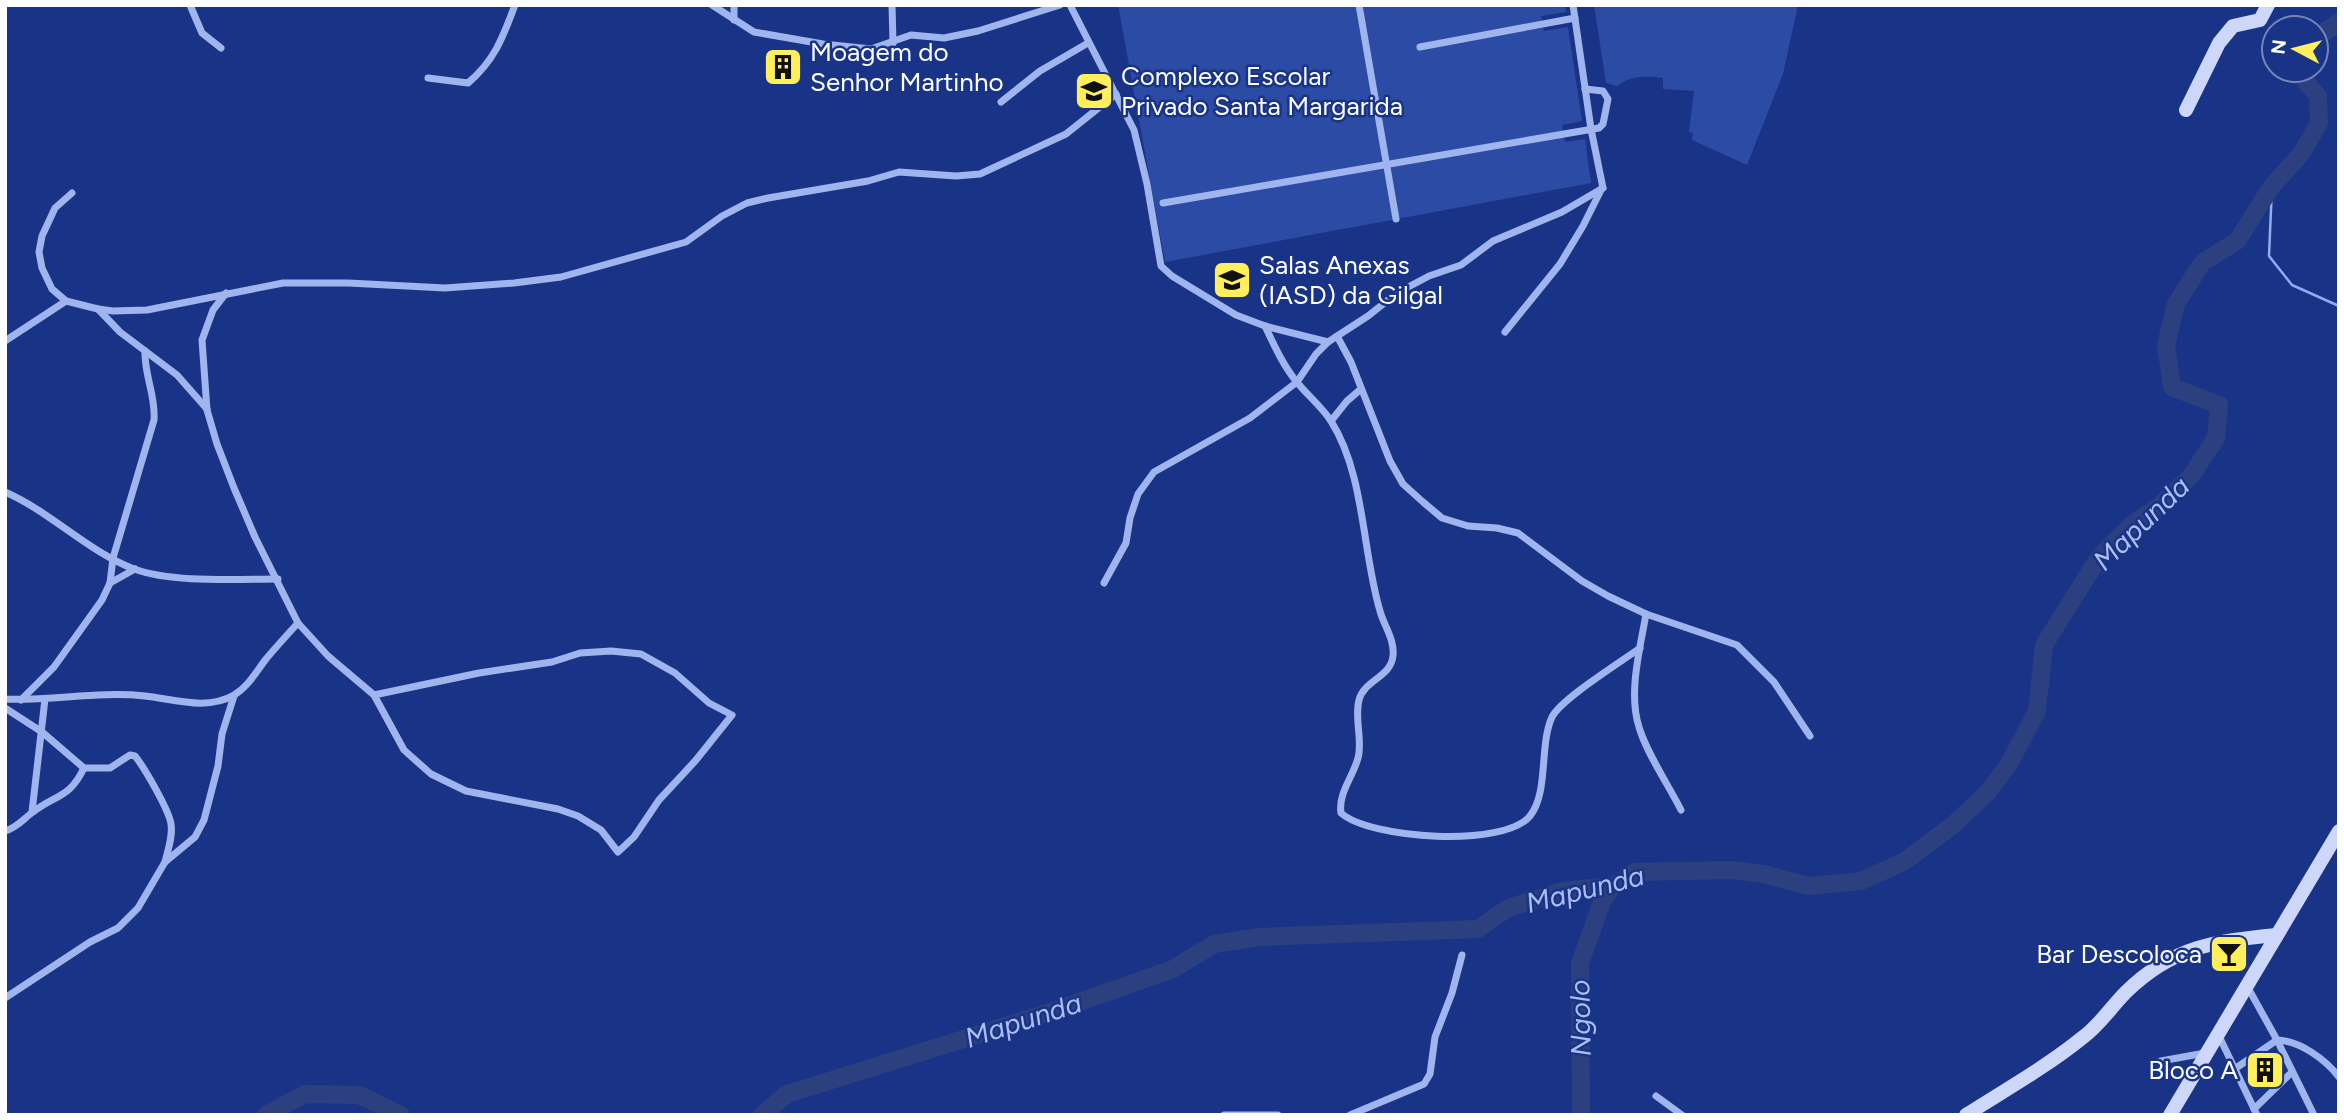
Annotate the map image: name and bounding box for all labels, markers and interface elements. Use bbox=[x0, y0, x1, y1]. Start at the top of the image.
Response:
north arrow bbox=[2260, 14, 2330, 84]
place label: Moagem do Senhor Martinho bbox=[810, 36, 1003, 98]
text: N bbox=[2266, 38, 2291, 56]
building icon: Moagem do Senhor Martinho bbox=[762, 46, 804, 88]
place label: Complexo Escolar Privado Santa Margarida bbox=[1121, 60, 1403, 122]
school or university icon: Complexo Escolar Privado Santa Margarida bbox=[1073, 70, 1115, 112]
place label: Salas Anexas (IASD) da Gilgal bbox=[1259, 249, 1443, 311]
school or university icon: Salas Anexas (IASD) da Gilgal bbox=[1211, 259, 1253, 301]
water label: Mapunda bbox=[2086, 469, 2196, 577]
water label: Mapunda bbox=[1522, 858, 1648, 920]
bar icon: Bar Descoloca bbox=[2208, 933, 2250, 975]
place label: Bar Descoloca bbox=[2036, 938, 2202, 970]
water label: Ngolo bbox=[1562, 979, 1598, 1057]
water label: Mapunda bbox=[960, 985, 1086, 1055]
building icon: Bloco A bbox=[2244, 1049, 2286, 1091]
place label: Bloco A bbox=[2148, 1054, 2238, 1086]

